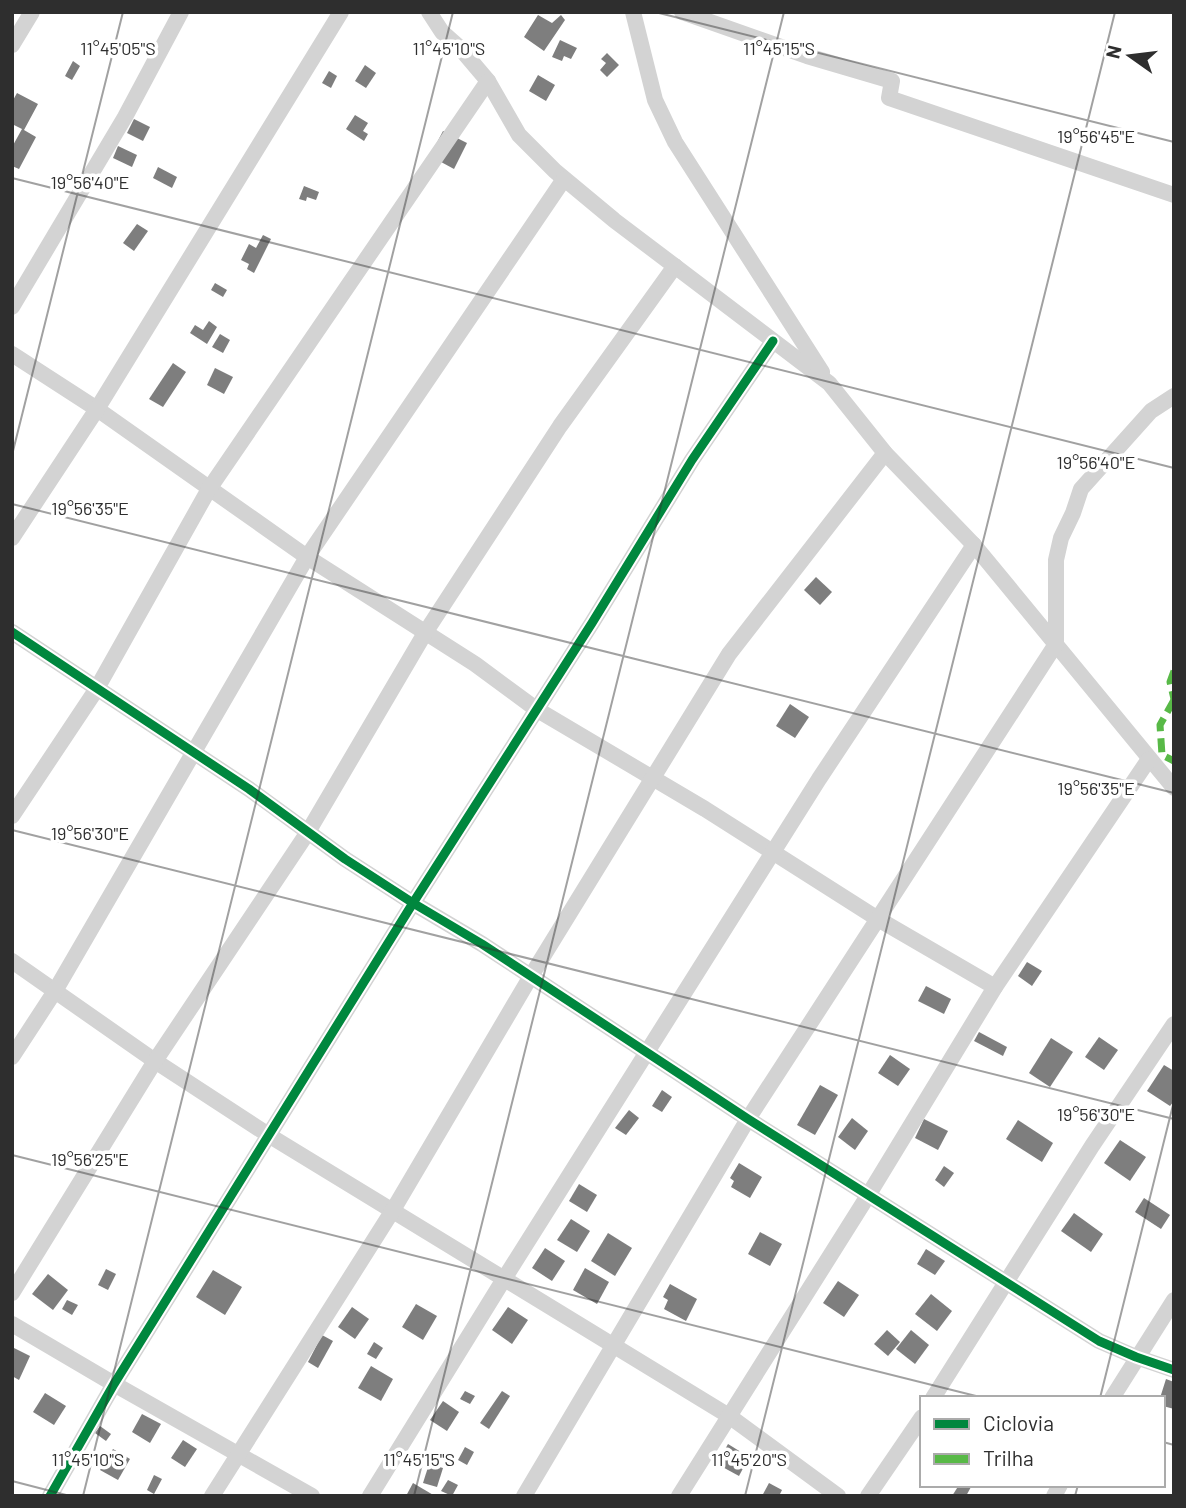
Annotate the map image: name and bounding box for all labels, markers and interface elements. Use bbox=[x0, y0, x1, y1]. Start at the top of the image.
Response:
north arrow bbox=[1095, 21, 1165, 91]
text: 11°45'05"S bbox=[80, 37, 156, 59]
text: 11°45'10"S bbox=[413, 37, 485, 59]
text: 11°45'15"S bbox=[743, 37, 815, 59]
text: N bbox=[1100, 43, 1126, 61]
text: 19°56'45"E bbox=[1057, 125, 1135, 147]
text: 19°56'40"E bbox=[51, 171, 129, 193]
text: 19°56'40"E bbox=[1057, 451, 1135, 473]
text: 19°56'35"E bbox=[51, 497, 129, 519]
text: 19°56'35"E bbox=[1057, 777, 1135, 799]
text: 19°56'30"E bbox=[51, 822, 129, 844]
text: 19°56'30"E bbox=[1057, 1103, 1135, 1125]
text: 19°56'25"E bbox=[51, 1148, 129, 1170]
legend bbox=[920, 1396, 1165, 1487]
text: Ciclovia bbox=[983, 1410, 1054, 1435]
text: Trilha bbox=[983, 1445, 1034, 1470]
text: 11°45'10"S bbox=[52, 1448, 124, 1470]
text: 11°45'15"S bbox=[383, 1448, 455, 1470]
text: 11°45'20"S bbox=[711, 1448, 787, 1470]

